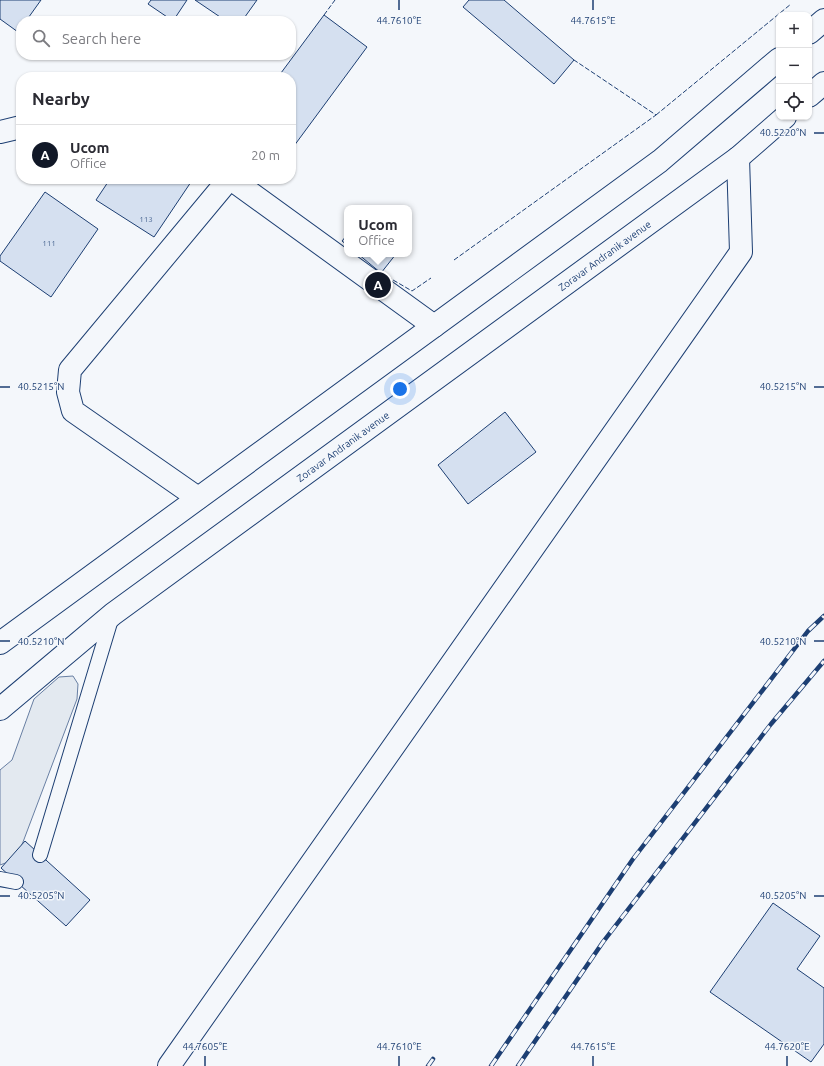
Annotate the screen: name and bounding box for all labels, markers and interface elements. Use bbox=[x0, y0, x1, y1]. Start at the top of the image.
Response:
map controls bbox=[776, 12, 812, 120]
button: + bbox=[776, 12, 812, 48]
text: 44.7610°E bbox=[376, 15, 422, 26]
text: 44.7615°E bbox=[570, 15, 616, 26]
search box bbox=[16, 16, 296, 60]
icon: search bbox=[30, 27, 52, 49]
text: Search here bbox=[62, 30, 141, 47]
button: − bbox=[776, 48, 812, 84]
button: locate bbox=[776, 84, 812, 120]
text: Nearby bbox=[32, 89, 90, 108]
text: 40.5220°N bbox=[760, 127, 806, 138]
text: Ucom bbox=[70, 139, 110, 156]
text: A bbox=[40, 148, 50, 162]
text: 20 m bbox=[251, 148, 280, 162]
text: Office bbox=[70, 156, 106, 170]
popup bbox=[344, 205, 412, 257]
house number: 113 bbox=[139, 215, 153, 224]
text: Ucom bbox=[358, 216, 398, 233]
street label: Zoravar Andranik avenue bbox=[556, 219, 653, 293]
text: Office bbox=[358, 233, 395, 247]
house number: 111 bbox=[42, 239, 56, 248]
pin: A bbox=[365, 270, 391, 300]
your location bbox=[390, 379, 410, 399]
text: 40.5215°N bbox=[18, 381, 64, 392]
text: 40.5215°N bbox=[760, 381, 806, 392]
street label: Zoravar Andranik avenue bbox=[295, 409, 391, 484]
text: 40.5210°N bbox=[18, 636, 64, 647]
text: 40.5210°N bbox=[760, 636, 806, 647]
text: 40.5205°N bbox=[18, 890, 64, 901]
text: 40.5205°N bbox=[760, 890, 806, 901]
text: 44.7605°E bbox=[182, 1041, 228, 1052]
text: 44.7610°E bbox=[376, 1041, 422, 1052]
text: 44.7615°E bbox=[570, 1041, 616, 1052]
text: 44.7620°E bbox=[764, 1041, 810, 1052]

